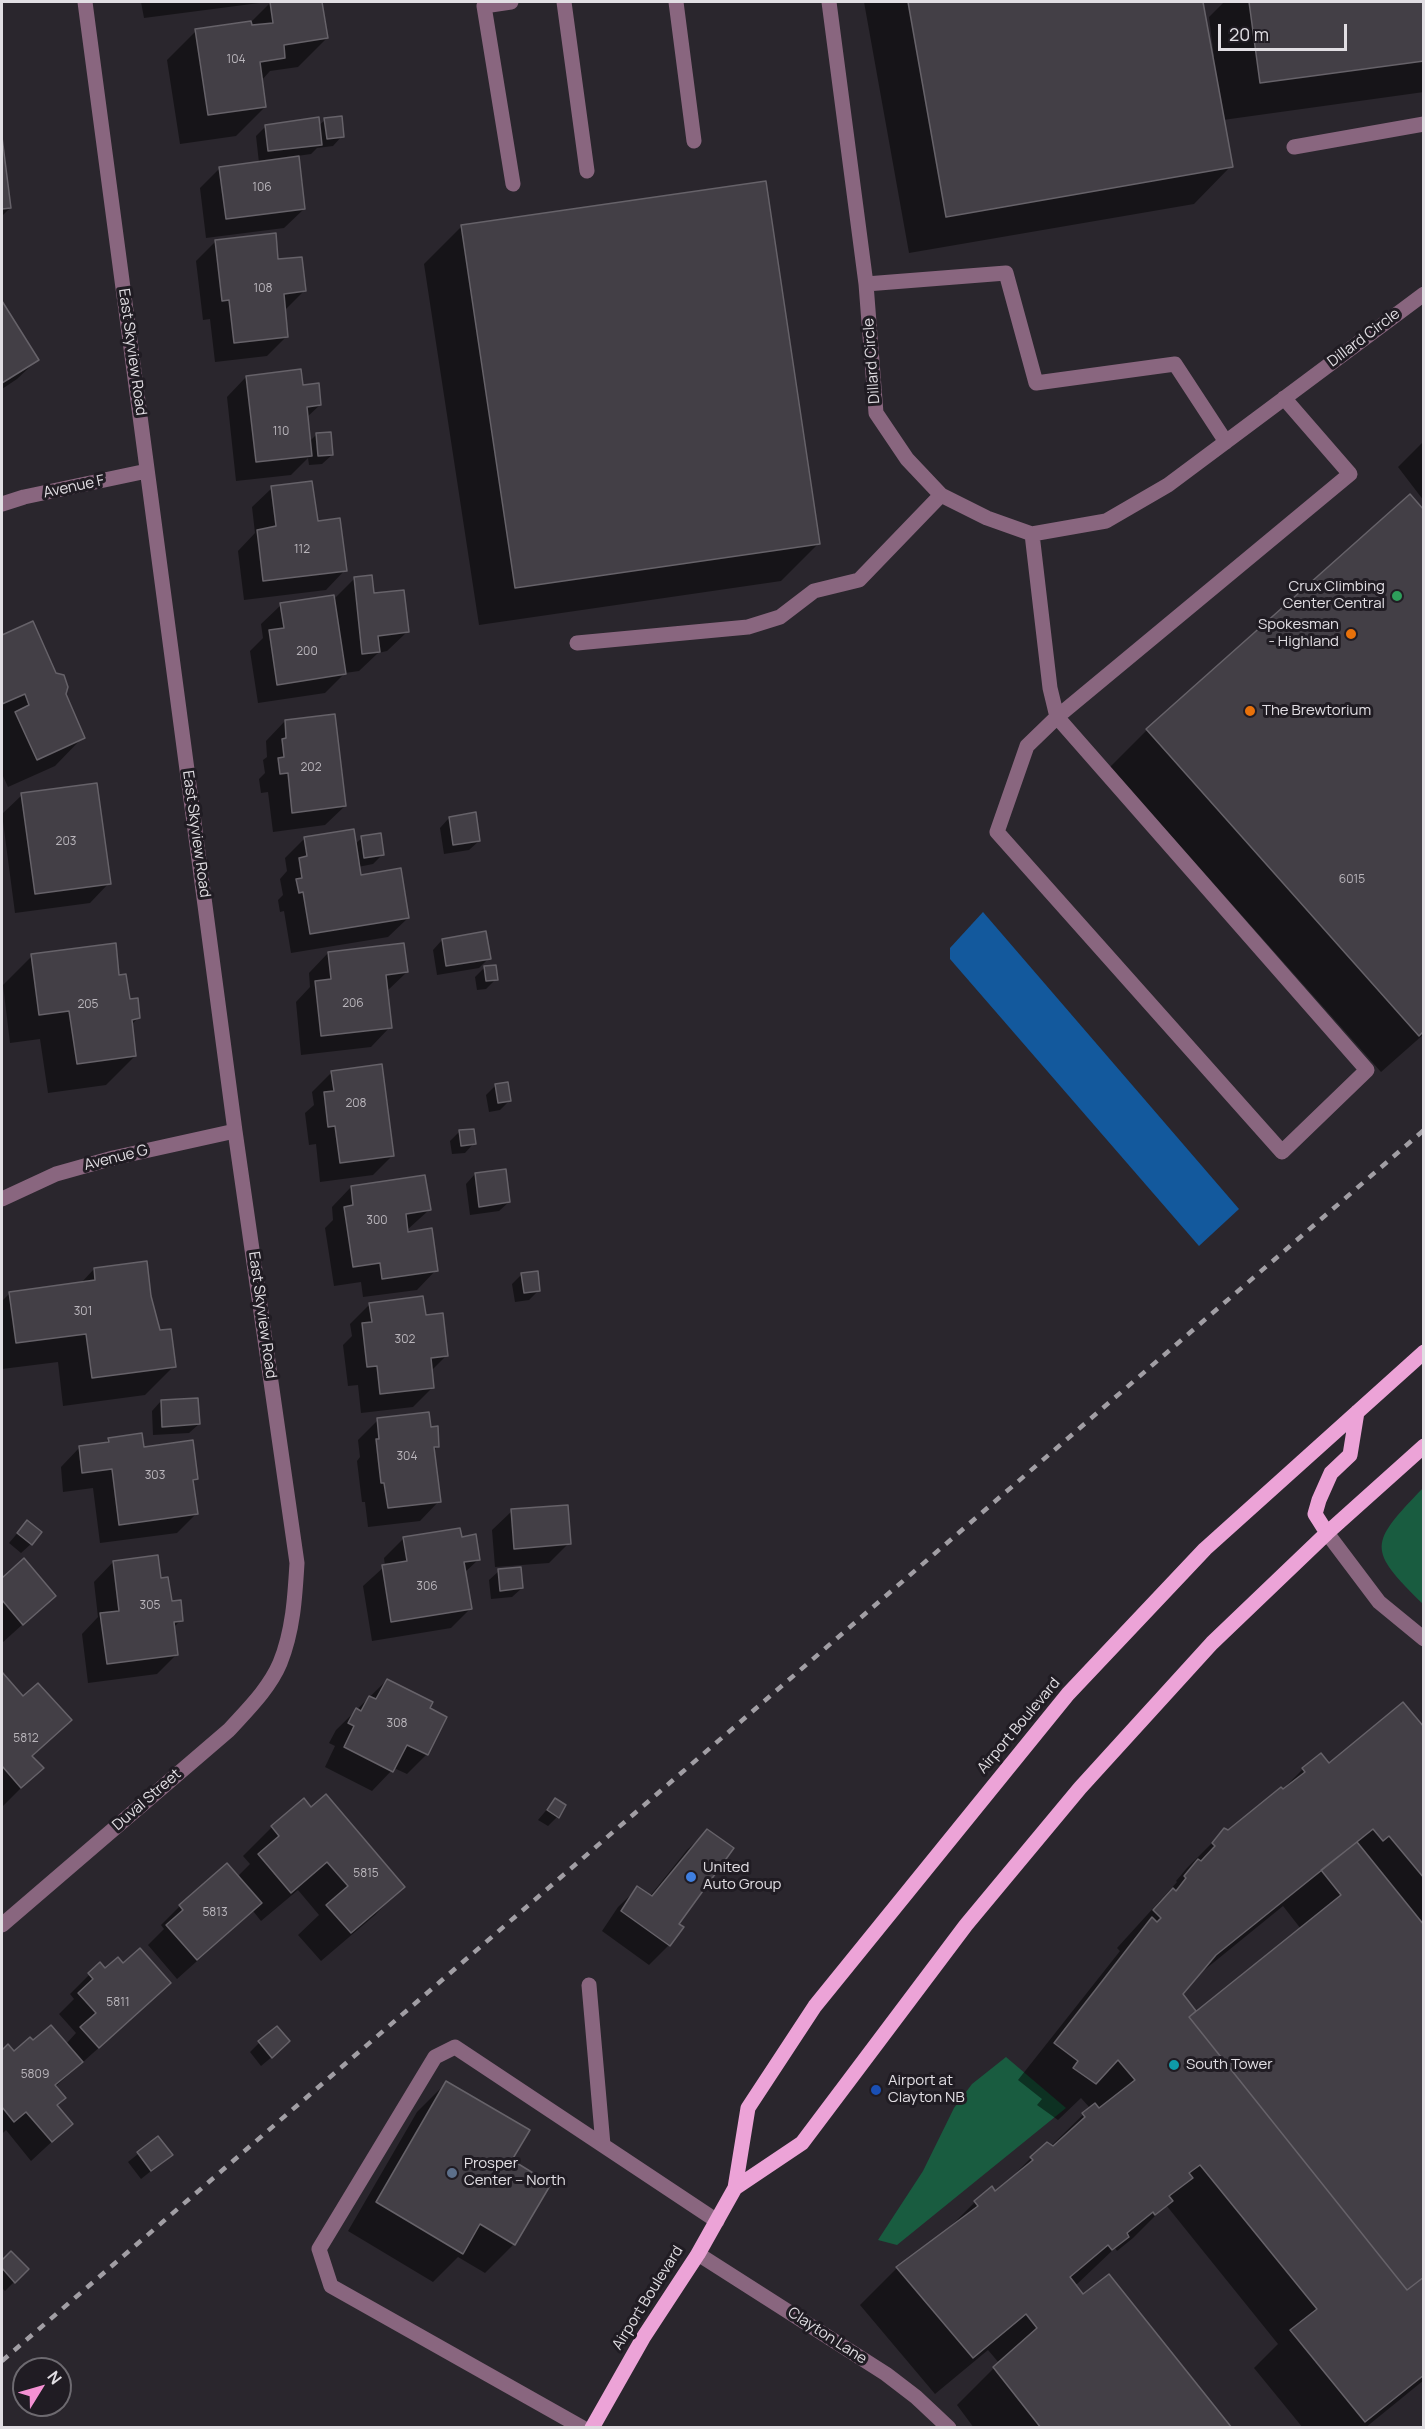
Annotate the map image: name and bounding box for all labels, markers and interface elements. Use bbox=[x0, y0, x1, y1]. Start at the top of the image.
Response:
scale bar bbox=[1221, 12, 1350, 50]
text: 20 m bbox=[1229, 22, 1269, 46]
house number: 104 bbox=[226, 53, 246, 67]
house number: 106 bbox=[252, 181, 272, 195]
house number: 108 bbox=[254, 282, 272, 296]
street label: East Skyview Road bbox=[114, 287, 150, 417]
street label: Dillard Circle bbox=[1324, 305, 1404, 371]
street label: Dillard Circle bbox=[860, 318, 884, 404]
house number: 110 bbox=[273, 425, 289, 439]
street label: Avenue F bbox=[42, 472, 106, 502]
house number: 112 bbox=[294, 543, 310, 557]
place label: Crux Climbing Center Central bbox=[1283, 578, 1385, 613]
marker: Crux Climbing Center Central bbox=[1390, 589, 1404, 603]
place label: Spokesman - Highland bbox=[1258, 616, 1339, 651]
marker: Spokesman - Highland bbox=[1344, 627, 1358, 641]
house number: 200 bbox=[296, 645, 318, 659]
place label: The Brewtorium bbox=[1262, 702, 1371, 720]
marker: The Brewtorium bbox=[1243, 704, 1257, 718]
house number: 202 bbox=[301, 761, 321, 775]
street label: East Skyview Road bbox=[178, 769, 214, 899]
house number: 203 bbox=[56, 835, 76, 849]
house number: 6015 bbox=[1339, 873, 1365, 887]
house number: 206 bbox=[342, 997, 364, 1011]
house number: 205 bbox=[77, 998, 99, 1012]
house number: 208 bbox=[345, 1097, 367, 1111]
street label: Avenue G bbox=[82, 1141, 150, 1175]
house number: 300 bbox=[366, 1214, 388, 1228]
street label: East Skyview Road bbox=[244, 1250, 280, 1380]
house number: 301 bbox=[74, 1305, 92, 1319]
house number: 302 bbox=[395, 1333, 415, 1347]
house number: 304 bbox=[396, 1450, 418, 1464]
house number: 303 bbox=[145, 1469, 165, 1483]
house number: 306 bbox=[416, 1580, 438, 1594]
house number: 305 bbox=[140, 1599, 160, 1613]
street label: Airport Boulevard bbox=[974, 1675, 1064, 1777]
house number: 308 bbox=[387, 1717, 407, 1731]
house number: 5812 bbox=[13, 1732, 39, 1746]
street label: Duval Street bbox=[109, 1765, 185, 1835]
place label: United Auto Group bbox=[703, 1859, 781, 1894]
house number: 5815 bbox=[353, 1867, 379, 1881]
marker: United Auto Group bbox=[684, 1870, 698, 1884]
house number: 5813 bbox=[202, 1906, 228, 1920]
house number: 5811 bbox=[106, 1996, 130, 2010]
place label: South Tower bbox=[1186, 2056, 1273, 2074]
marker: South Tower bbox=[1167, 2058, 1181, 2072]
house number: 5809 bbox=[21, 2068, 49, 2082]
place label: Airport at Clayton NB bbox=[888, 2072, 965, 2107]
marker: Airport at Clayton NB bbox=[869, 2083, 883, 2097]
place label: Prosper Center – North bbox=[464, 2155, 566, 2190]
marker: Prosper Center – North bbox=[445, 2166, 459, 2180]
street label: Airport Boulevard bbox=[609, 2243, 687, 2353]
street label: Clayton Lane bbox=[784, 2304, 870, 2368]
north arrow bbox=[12, 2357, 72, 2417]
text: N bbox=[43, 2366, 67, 2389]

